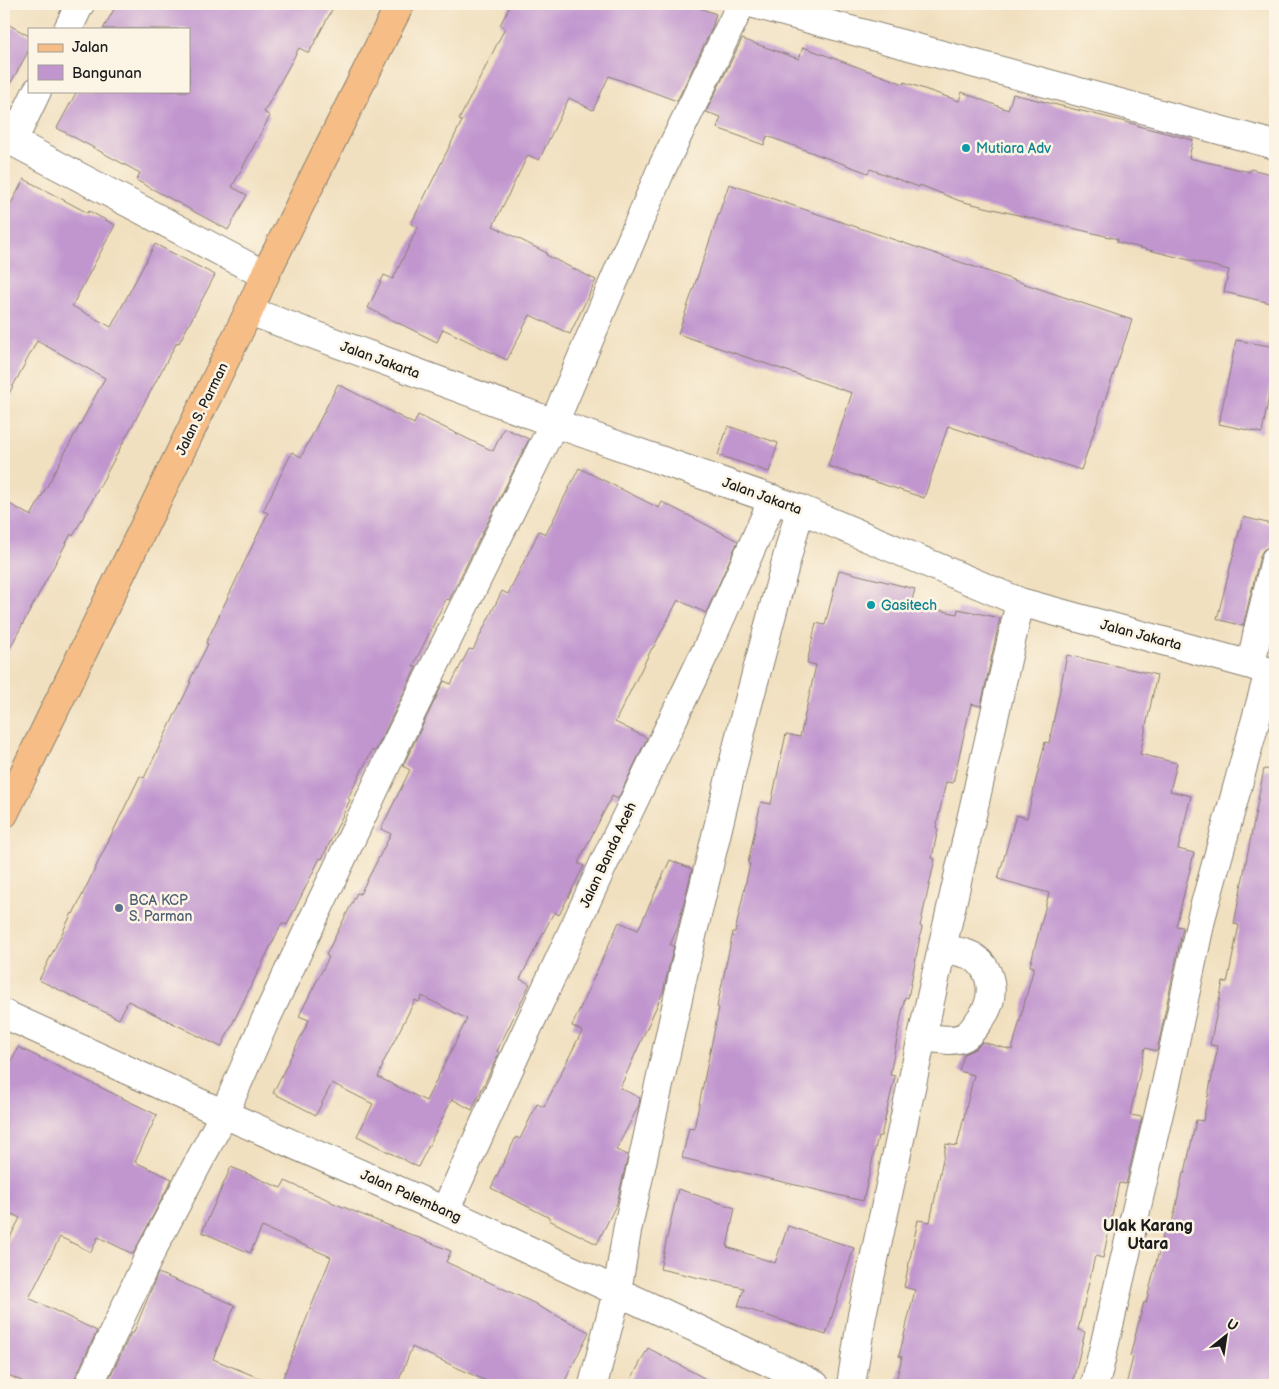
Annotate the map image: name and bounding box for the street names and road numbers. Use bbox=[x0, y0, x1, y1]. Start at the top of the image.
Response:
street label: Jalan Jakarta bbox=[338, 338, 422, 382]
street label: Jalan S. Parman bbox=[172, 360, 232, 458]
street label: Jalan Jakarta bbox=[720, 474, 804, 518]
street label: Jalan Jakarta bbox=[1099, 616, 1184, 654]
street label: Jalan Banda Aceh bbox=[576, 799, 640, 910]
street label: Jalan Palembang bbox=[358, 1166, 464, 1226]

